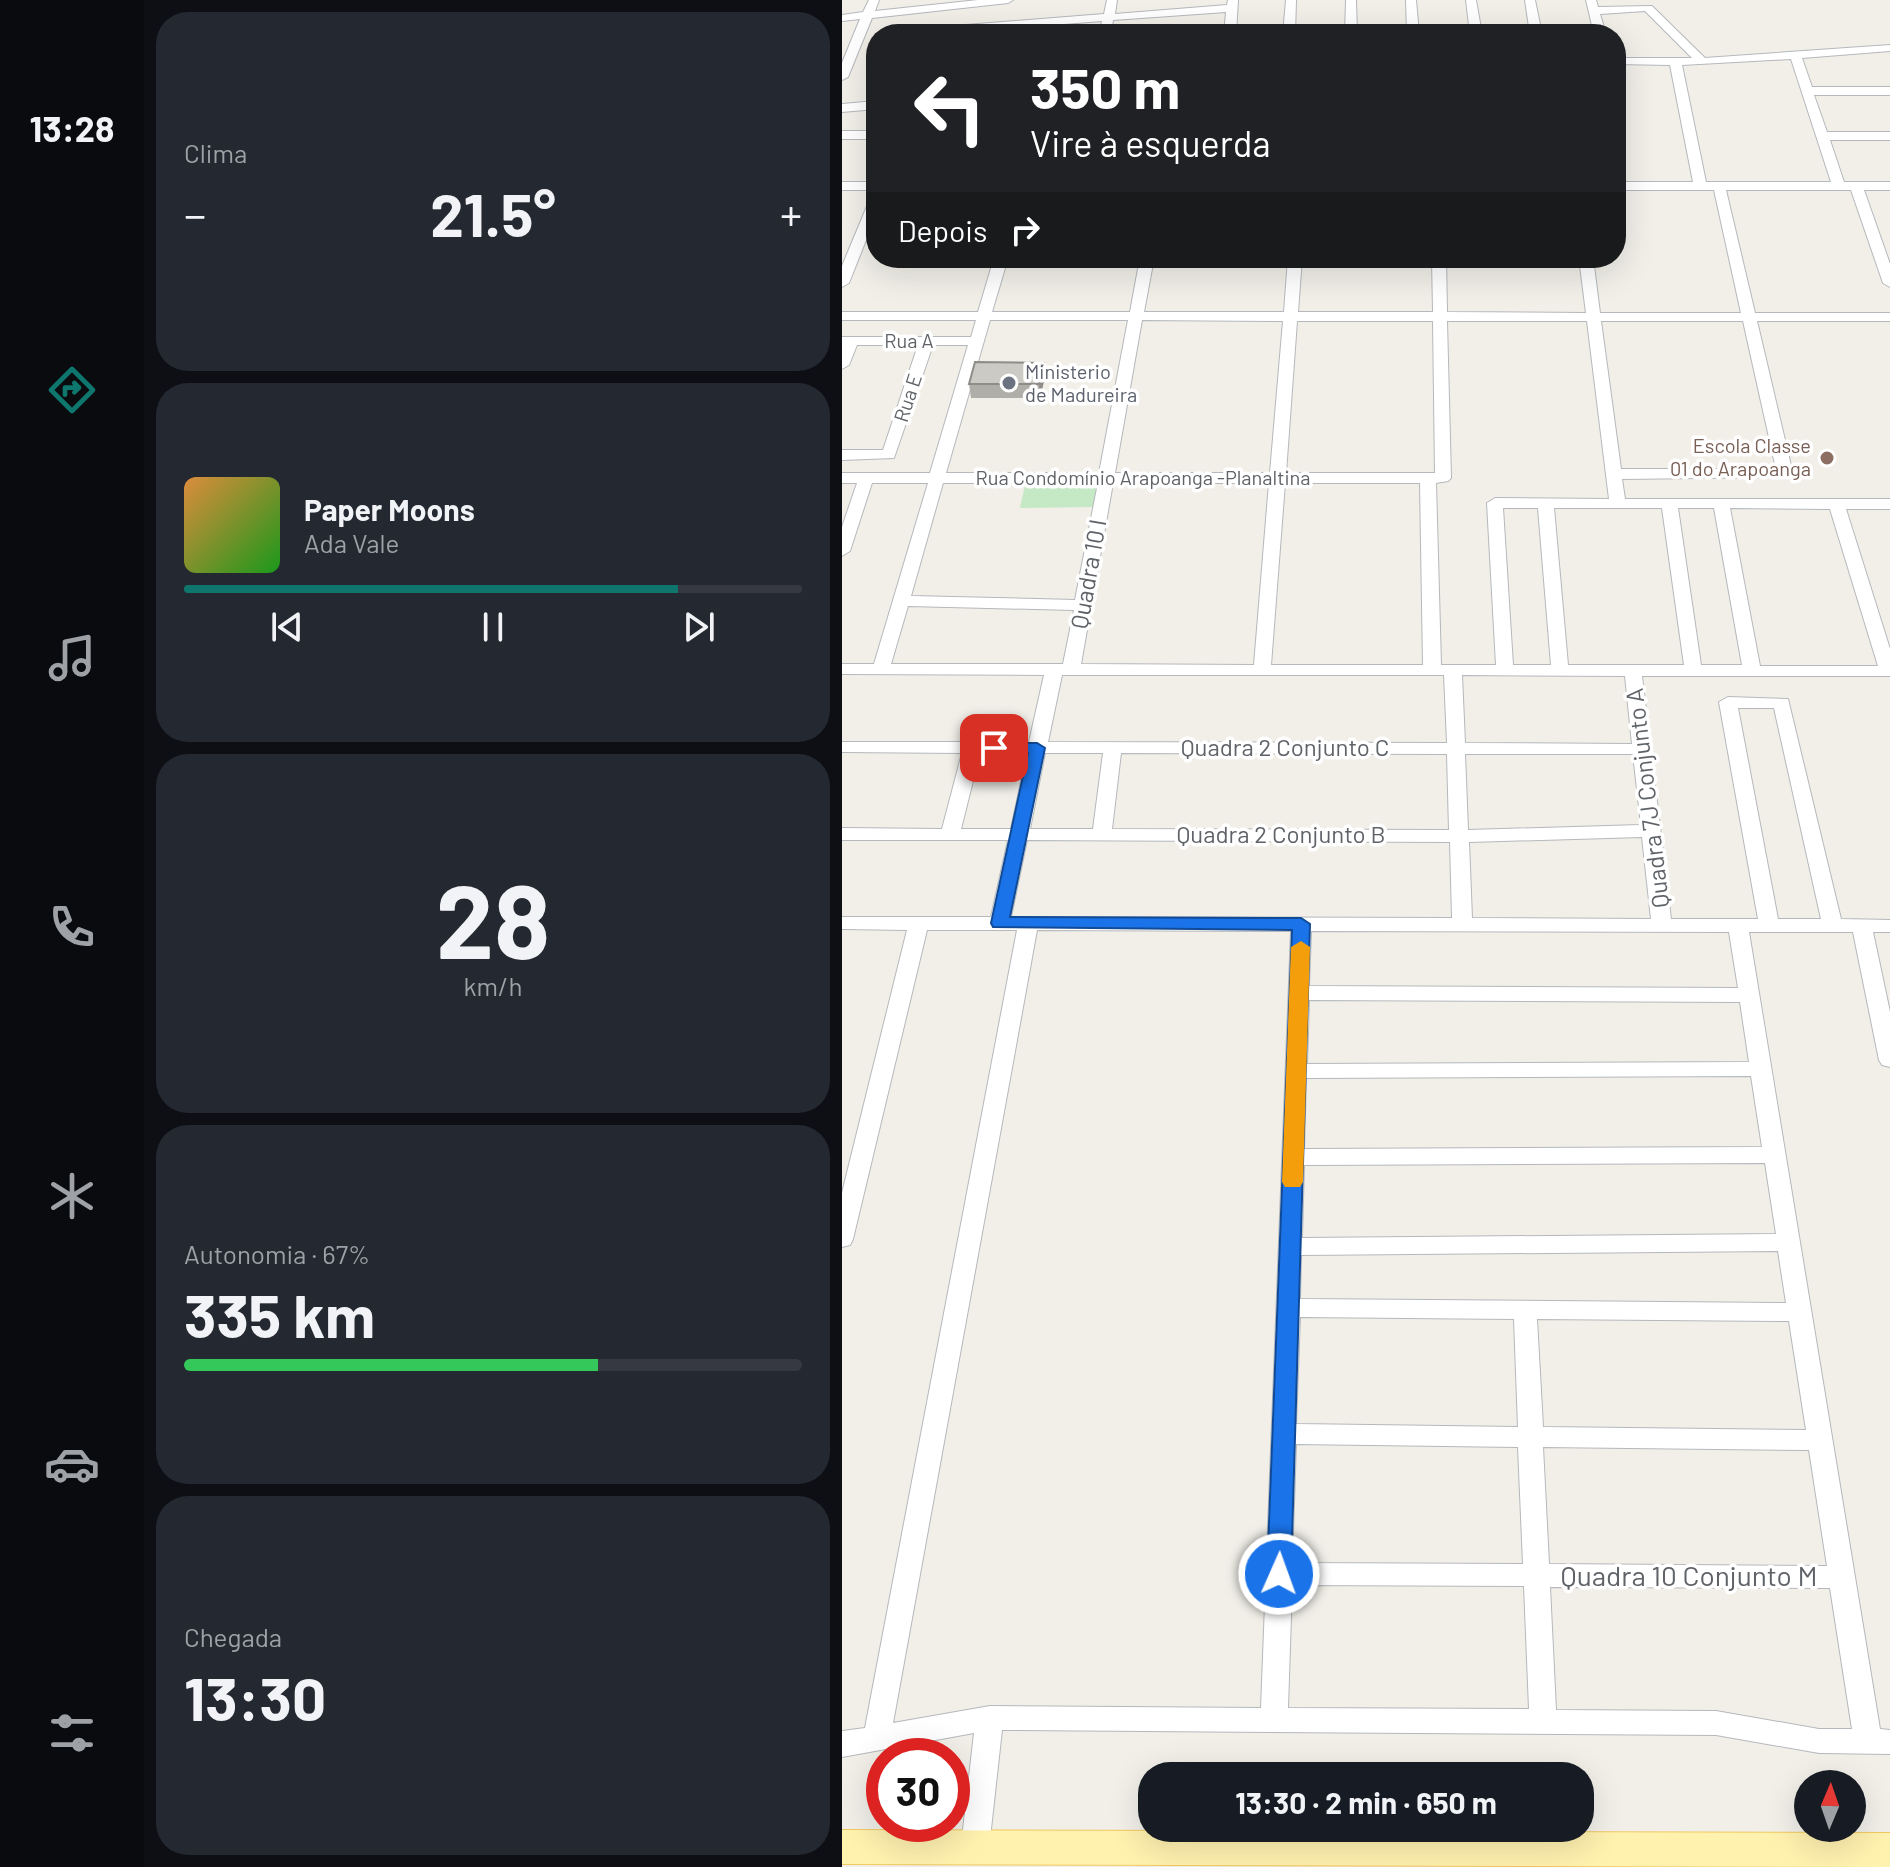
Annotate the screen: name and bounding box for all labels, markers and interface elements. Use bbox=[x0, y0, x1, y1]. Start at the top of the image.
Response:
text: 350 m bbox=[1030, 53, 1180, 120]
icon: left bbox=[898, 56, 1002, 160]
text: 13:28 bbox=[30, 106, 114, 149]
text: Vire à esquerda bbox=[1030, 121, 1271, 164]
text: Clima bbox=[184, 137, 247, 168]
text: 21.5° bbox=[430, 177, 556, 249]
text: − bbox=[184, 187, 206, 240]
text: + bbox=[780, 187, 802, 240]
icon: right bbox=[1003, 208, 1047, 252]
text: Depois bbox=[898, 212, 987, 248]
street label: Rua A bbox=[884, 328, 934, 352]
place label: Ministerio de Madureira bbox=[1025, 359, 1137, 406]
icon: directions bbox=[44, 362, 100, 418]
street label: Rua E bbox=[888, 371, 926, 425]
marker: Ministerio de Madureira bbox=[1000, 374, 1018, 392]
place label: Escola Classe 01 do Arapoanga bbox=[1670, 433, 1811, 480]
marker: Escola Classe 01 do Arapoanga bbox=[1818, 449, 1836, 467]
street label: Rua Condomínio Arapoanga -Planaltina bbox=[975, 465, 1311, 489]
text: Paper Moons bbox=[304, 491, 475, 527]
street label: Quadra 10 I bbox=[1064, 517, 1111, 631]
text: Ada Vale bbox=[304, 527, 399, 558]
icon: previous bbox=[265, 605, 309, 649]
icon: pause bbox=[471, 605, 515, 649]
icon: next bbox=[677, 605, 721, 649]
icon: music bbox=[44, 630, 100, 686]
street label: Quadra 7J Conjunto A bbox=[1619, 687, 1674, 910]
pin bbox=[960, 714, 1028, 782]
icon: arrive bbox=[972, 726, 1016, 770]
street label: Quadra 2 Conjunto C bbox=[1181, 732, 1389, 761]
street label: Quadra 2 Conjunto B bbox=[1176, 819, 1386, 848]
text: 28 bbox=[436, 855, 550, 980]
icon: phone bbox=[44, 899, 100, 955]
text: km/h bbox=[464, 970, 522, 1001]
icon: climate bbox=[44, 1168, 100, 1224]
text: Autonomia · 67% bbox=[184, 1238, 370, 1269]
text: 335 km bbox=[184, 1278, 375, 1350]
icon: car bbox=[44, 1436, 100, 1492]
position arrow bbox=[1237, 1532, 1321, 1616]
street label: Quadra 10 Conjunto M bbox=[1561, 1558, 1817, 1592]
text: Chegada bbox=[184, 1621, 282, 1652]
text: 13:30 bbox=[184, 1661, 326, 1733]
icon: filters bbox=[44, 1705, 100, 1761]
speed limit sign: 30 bbox=[866, 1738, 970, 1842]
north arrow bbox=[1794, 1770, 1866, 1842]
map controls bbox=[1794, 1770, 1866, 1842]
text: 13:30 · 2 min · 650 m bbox=[1235, 1784, 1497, 1820]

